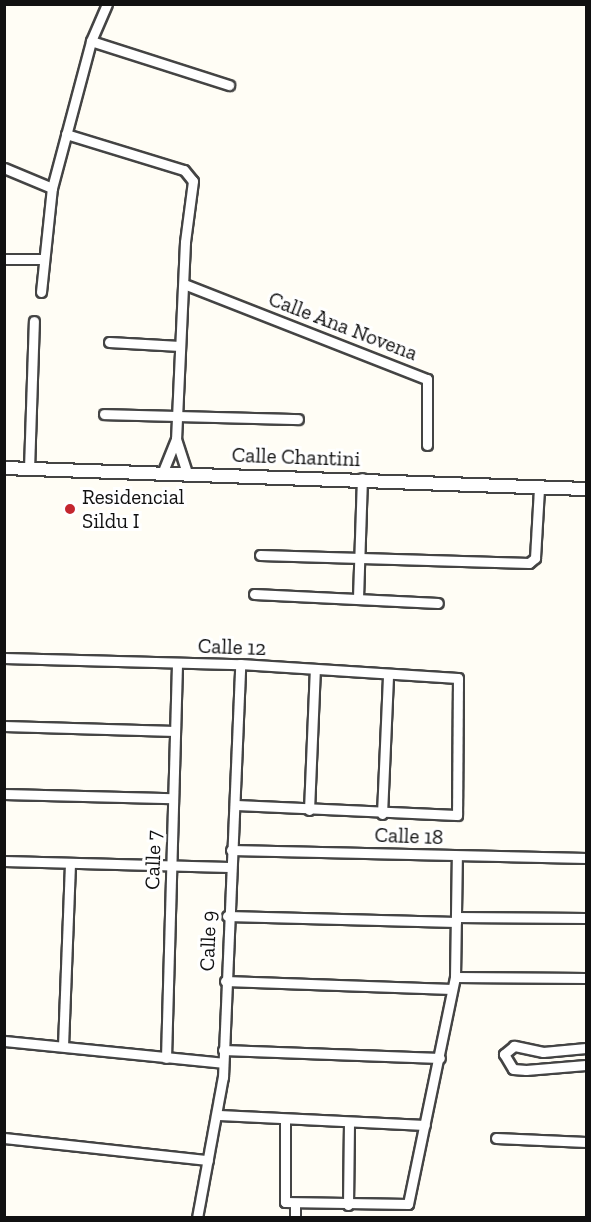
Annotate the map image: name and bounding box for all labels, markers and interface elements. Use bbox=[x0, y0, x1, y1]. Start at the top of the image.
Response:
street label: Calle Ana Novena bbox=[265, 286, 421, 366]
street label: Calle Chantini bbox=[231, 442, 361, 472]
place label: Residencial Sildu I bbox=[82, 484, 184, 534]
marker: Residencial Sildu I bbox=[63, 502, 77, 516]
street label: Calle 12 bbox=[197, 633, 267, 661]
street label: Calle 18 bbox=[374, 822, 444, 850]
street label: Calle 7 bbox=[139, 830, 167, 890]
street label: Calle 9 bbox=[194, 910, 222, 972]

